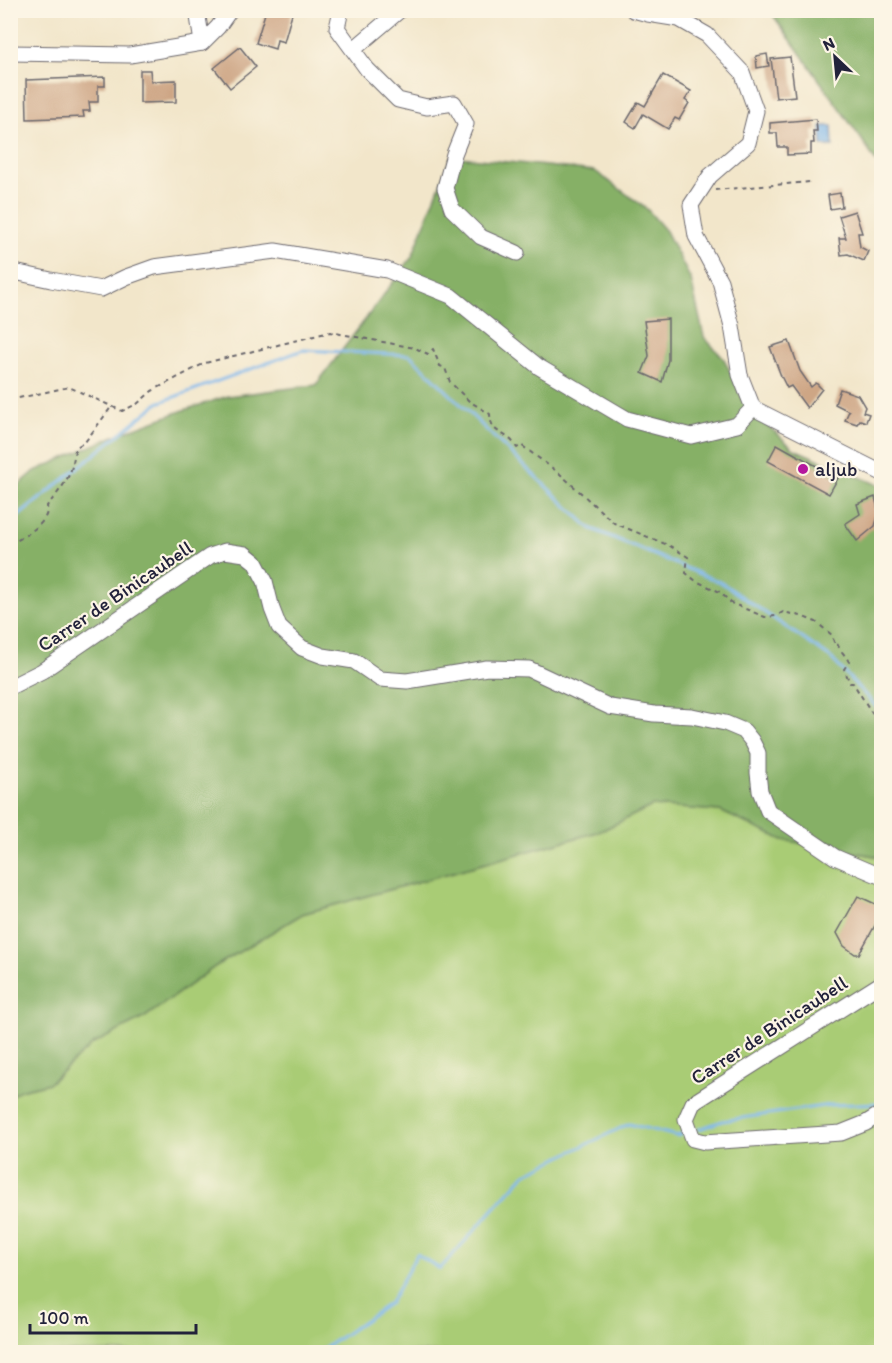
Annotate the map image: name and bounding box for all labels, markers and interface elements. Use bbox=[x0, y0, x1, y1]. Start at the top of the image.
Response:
north arrow bbox=[805, 27, 865, 87]
text: N bbox=[820, 33, 838, 55]
place label: aljub bbox=[815, 457, 857, 481]
marker: aljub bbox=[796, 462, 810, 476]
street label: Carrer de Binicaubell bbox=[33, 535, 197, 657]
street label: Carrer de Binicaubell bbox=[686, 970, 852, 1090]
scale bar bbox=[30, 1297, 196, 1335]
text: 100 m bbox=[39, 1307, 89, 1329]

